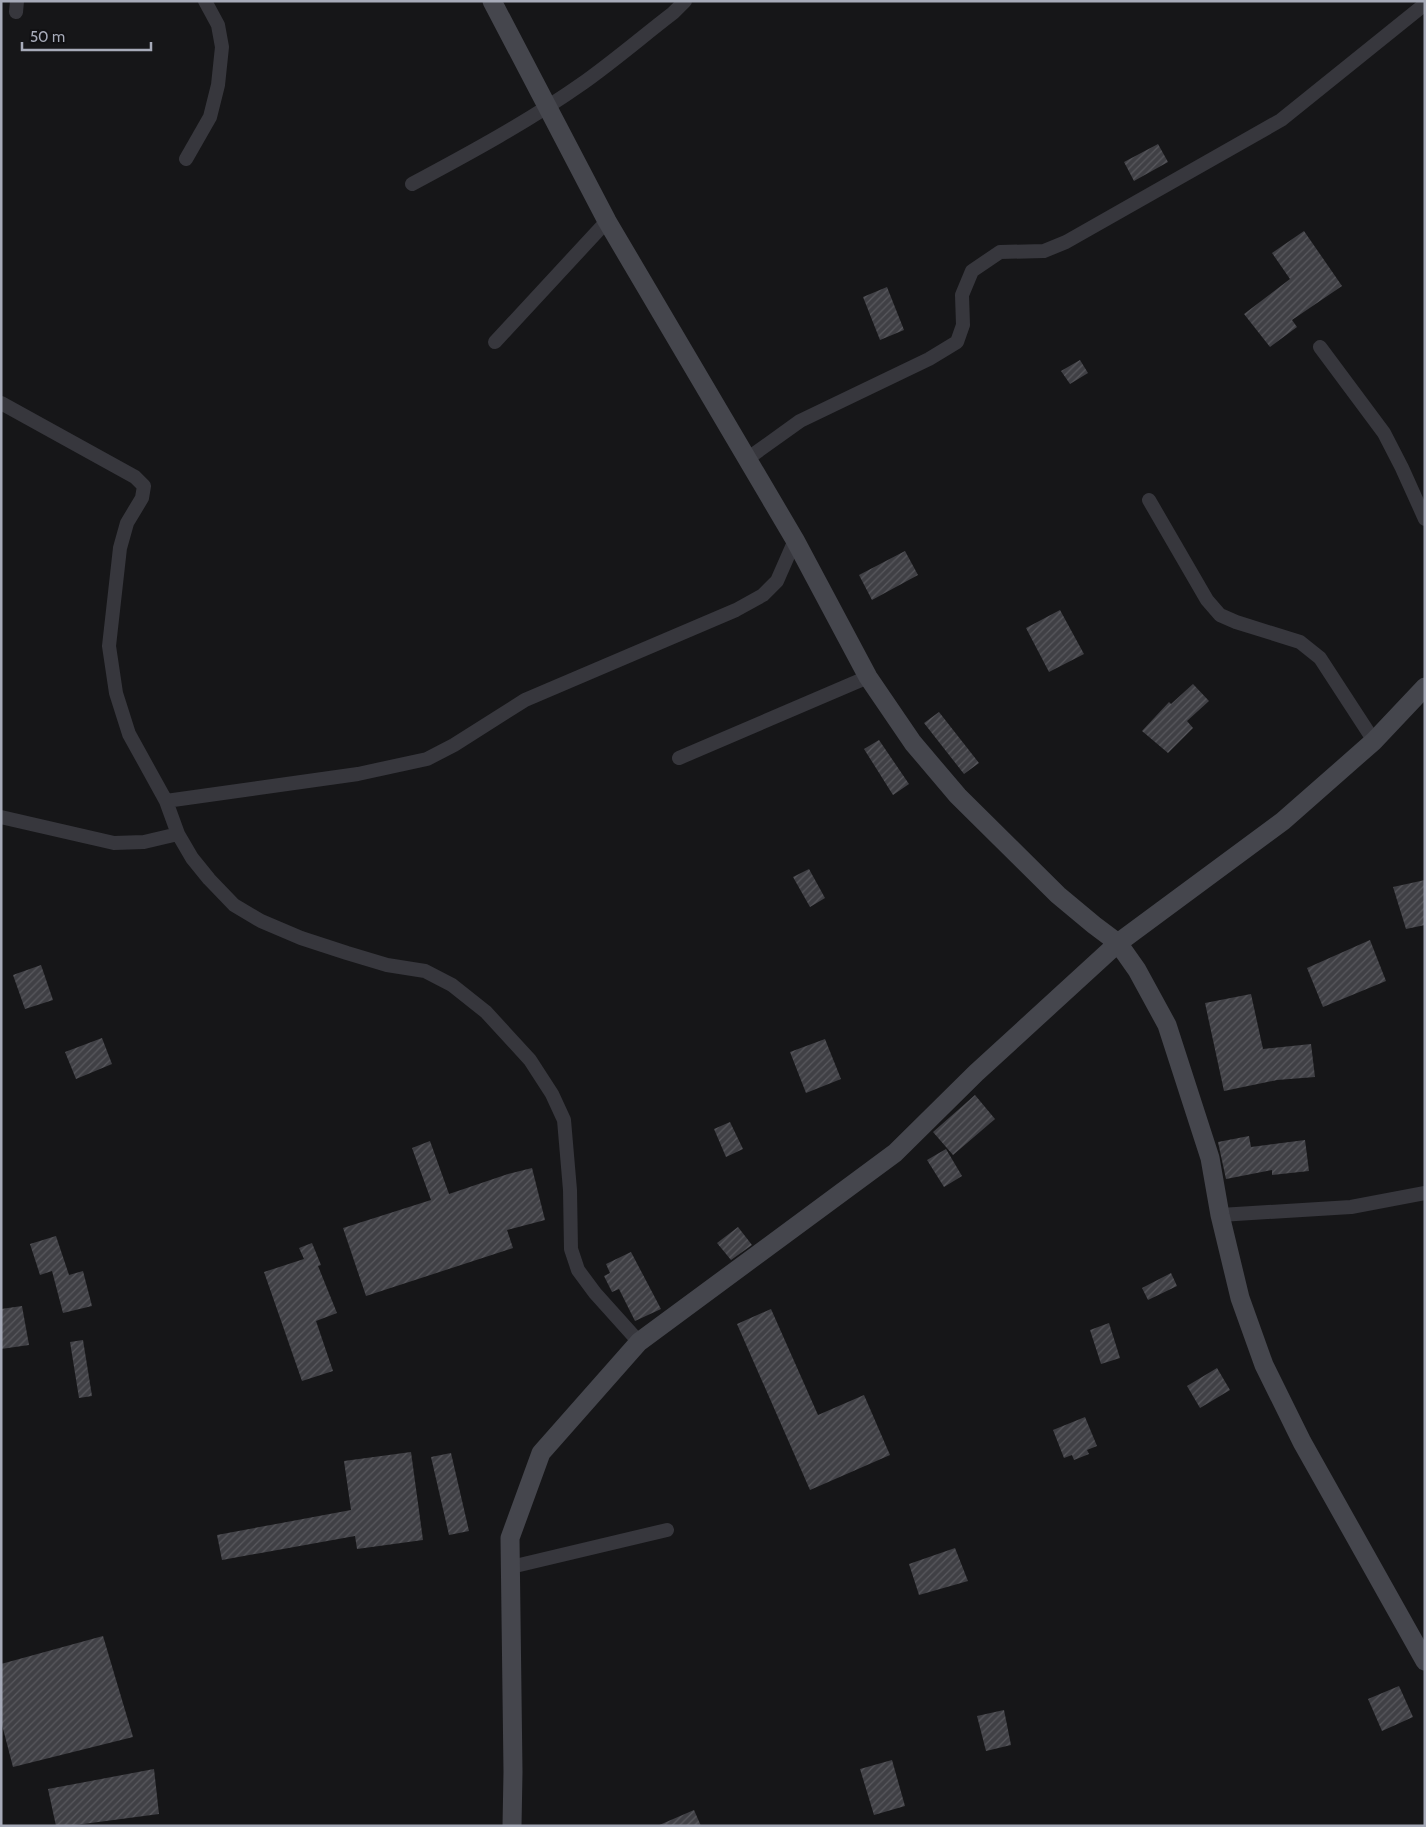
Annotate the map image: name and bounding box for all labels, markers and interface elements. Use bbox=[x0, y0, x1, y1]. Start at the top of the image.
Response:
scale bar bbox=[22, 20, 151, 52]
text: 50 m bbox=[30, 28, 65, 46]

